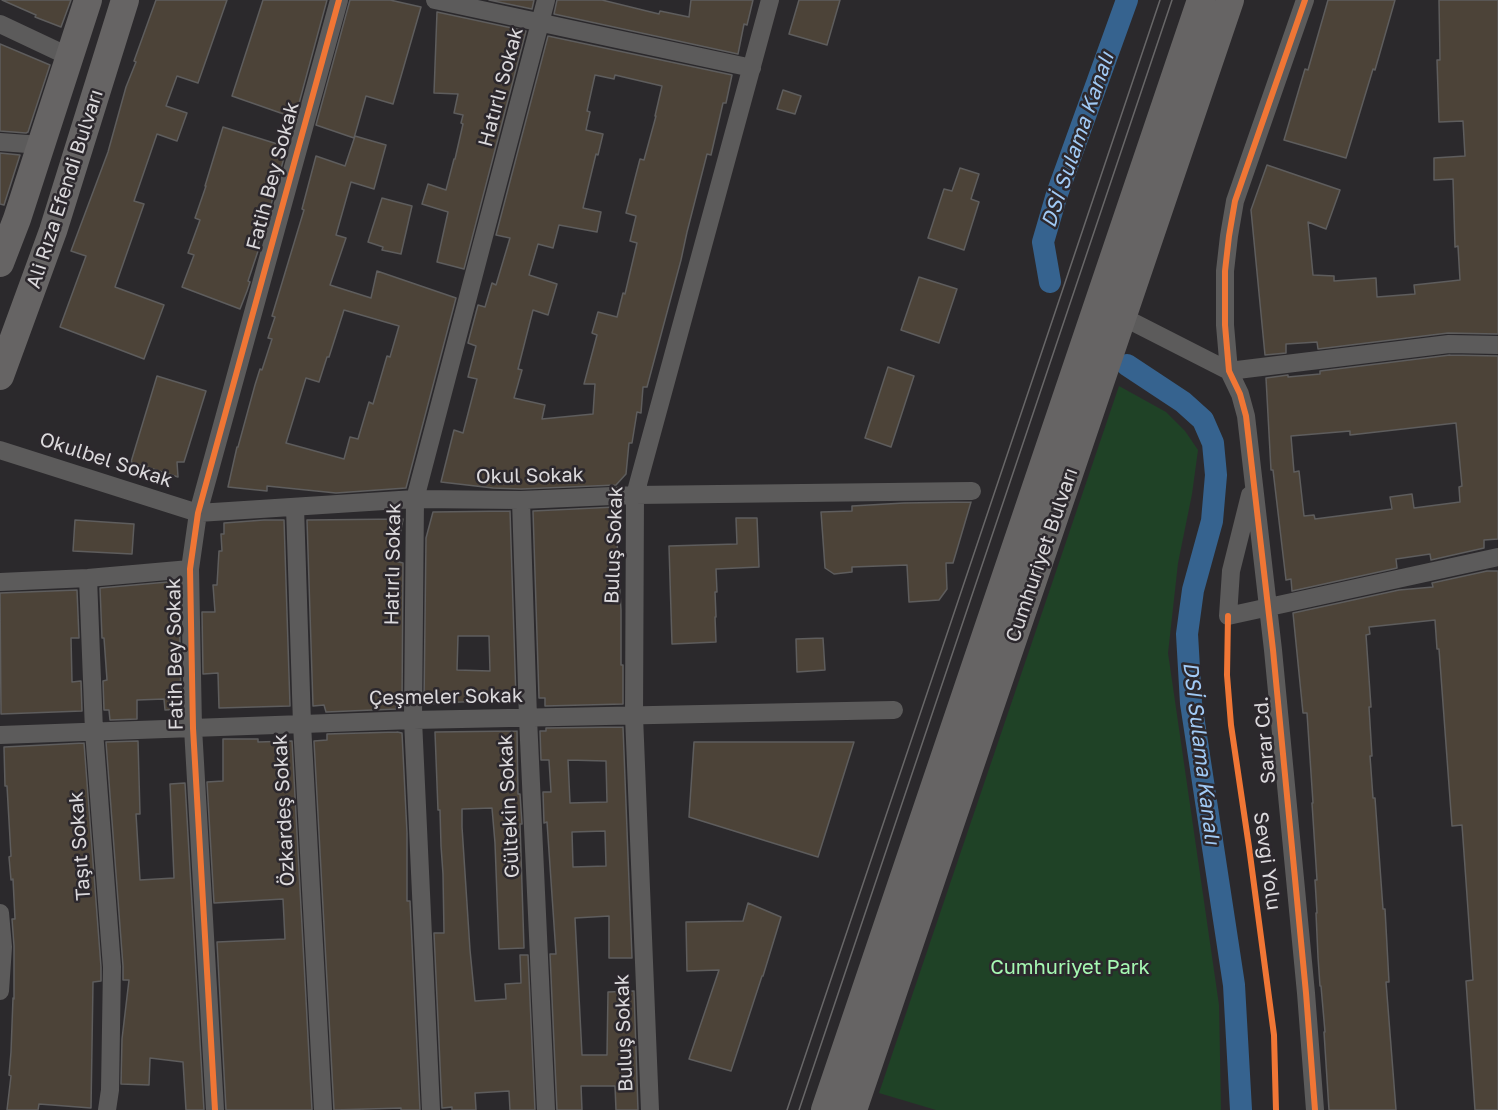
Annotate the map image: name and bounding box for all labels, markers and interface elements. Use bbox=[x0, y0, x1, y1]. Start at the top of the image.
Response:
street label: Hatırlı Sokak bbox=[474, 25, 528, 149]
water label: DSİ Sulama Kanalı bbox=[1036, 49, 1120, 231]
street label: Ali Rıza Efendi Bulvarı bbox=[22, 87, 108, 291]
street label: Fatih Bey Sokak bbox=[242, 99, 304, 253]
street label: Okulbel Sokak bbox=[36, 427, 176, 493]
street label: Okul Sokak bbox=[476, 463, 584, 489]
street label: Cumhuriyet Bulvarı bbox=[1001, 465, 1083, 645]
street label: Buluş Sokak bbox=[600, 486, 628, 604]
street label: Hatırlı Sokak bbox=[380, 502, 406, 626]
street label: Fatih Bey Sokak bbox=[162, 578, 188, 730]
water label: DSİ Sulama Kanalı bbox=[1177, 660, 1225, 846]
street label: Çeşmeler Sokak bbox=[369, 684, 523, 710]
street label: Sarar Cd. bbox=[1249, 695, 1281, 785]
street label: Özkardeş Sokak bbox=[268, 733, 300, 887]
street label: Gültekin Sokak bbox=[493, 733, 525, 879]
street label: Taşıt Sokak bbox=[64, 791, 96, 901]
street label: Sevgi Yolu bbox=[1248, 810, 1286, 912]
park label: Cumhuriyet Park bbox=[990, 956, 1150, 980]
street label: Buluş Sokak bbox=[610, 974, 638, 1092]

